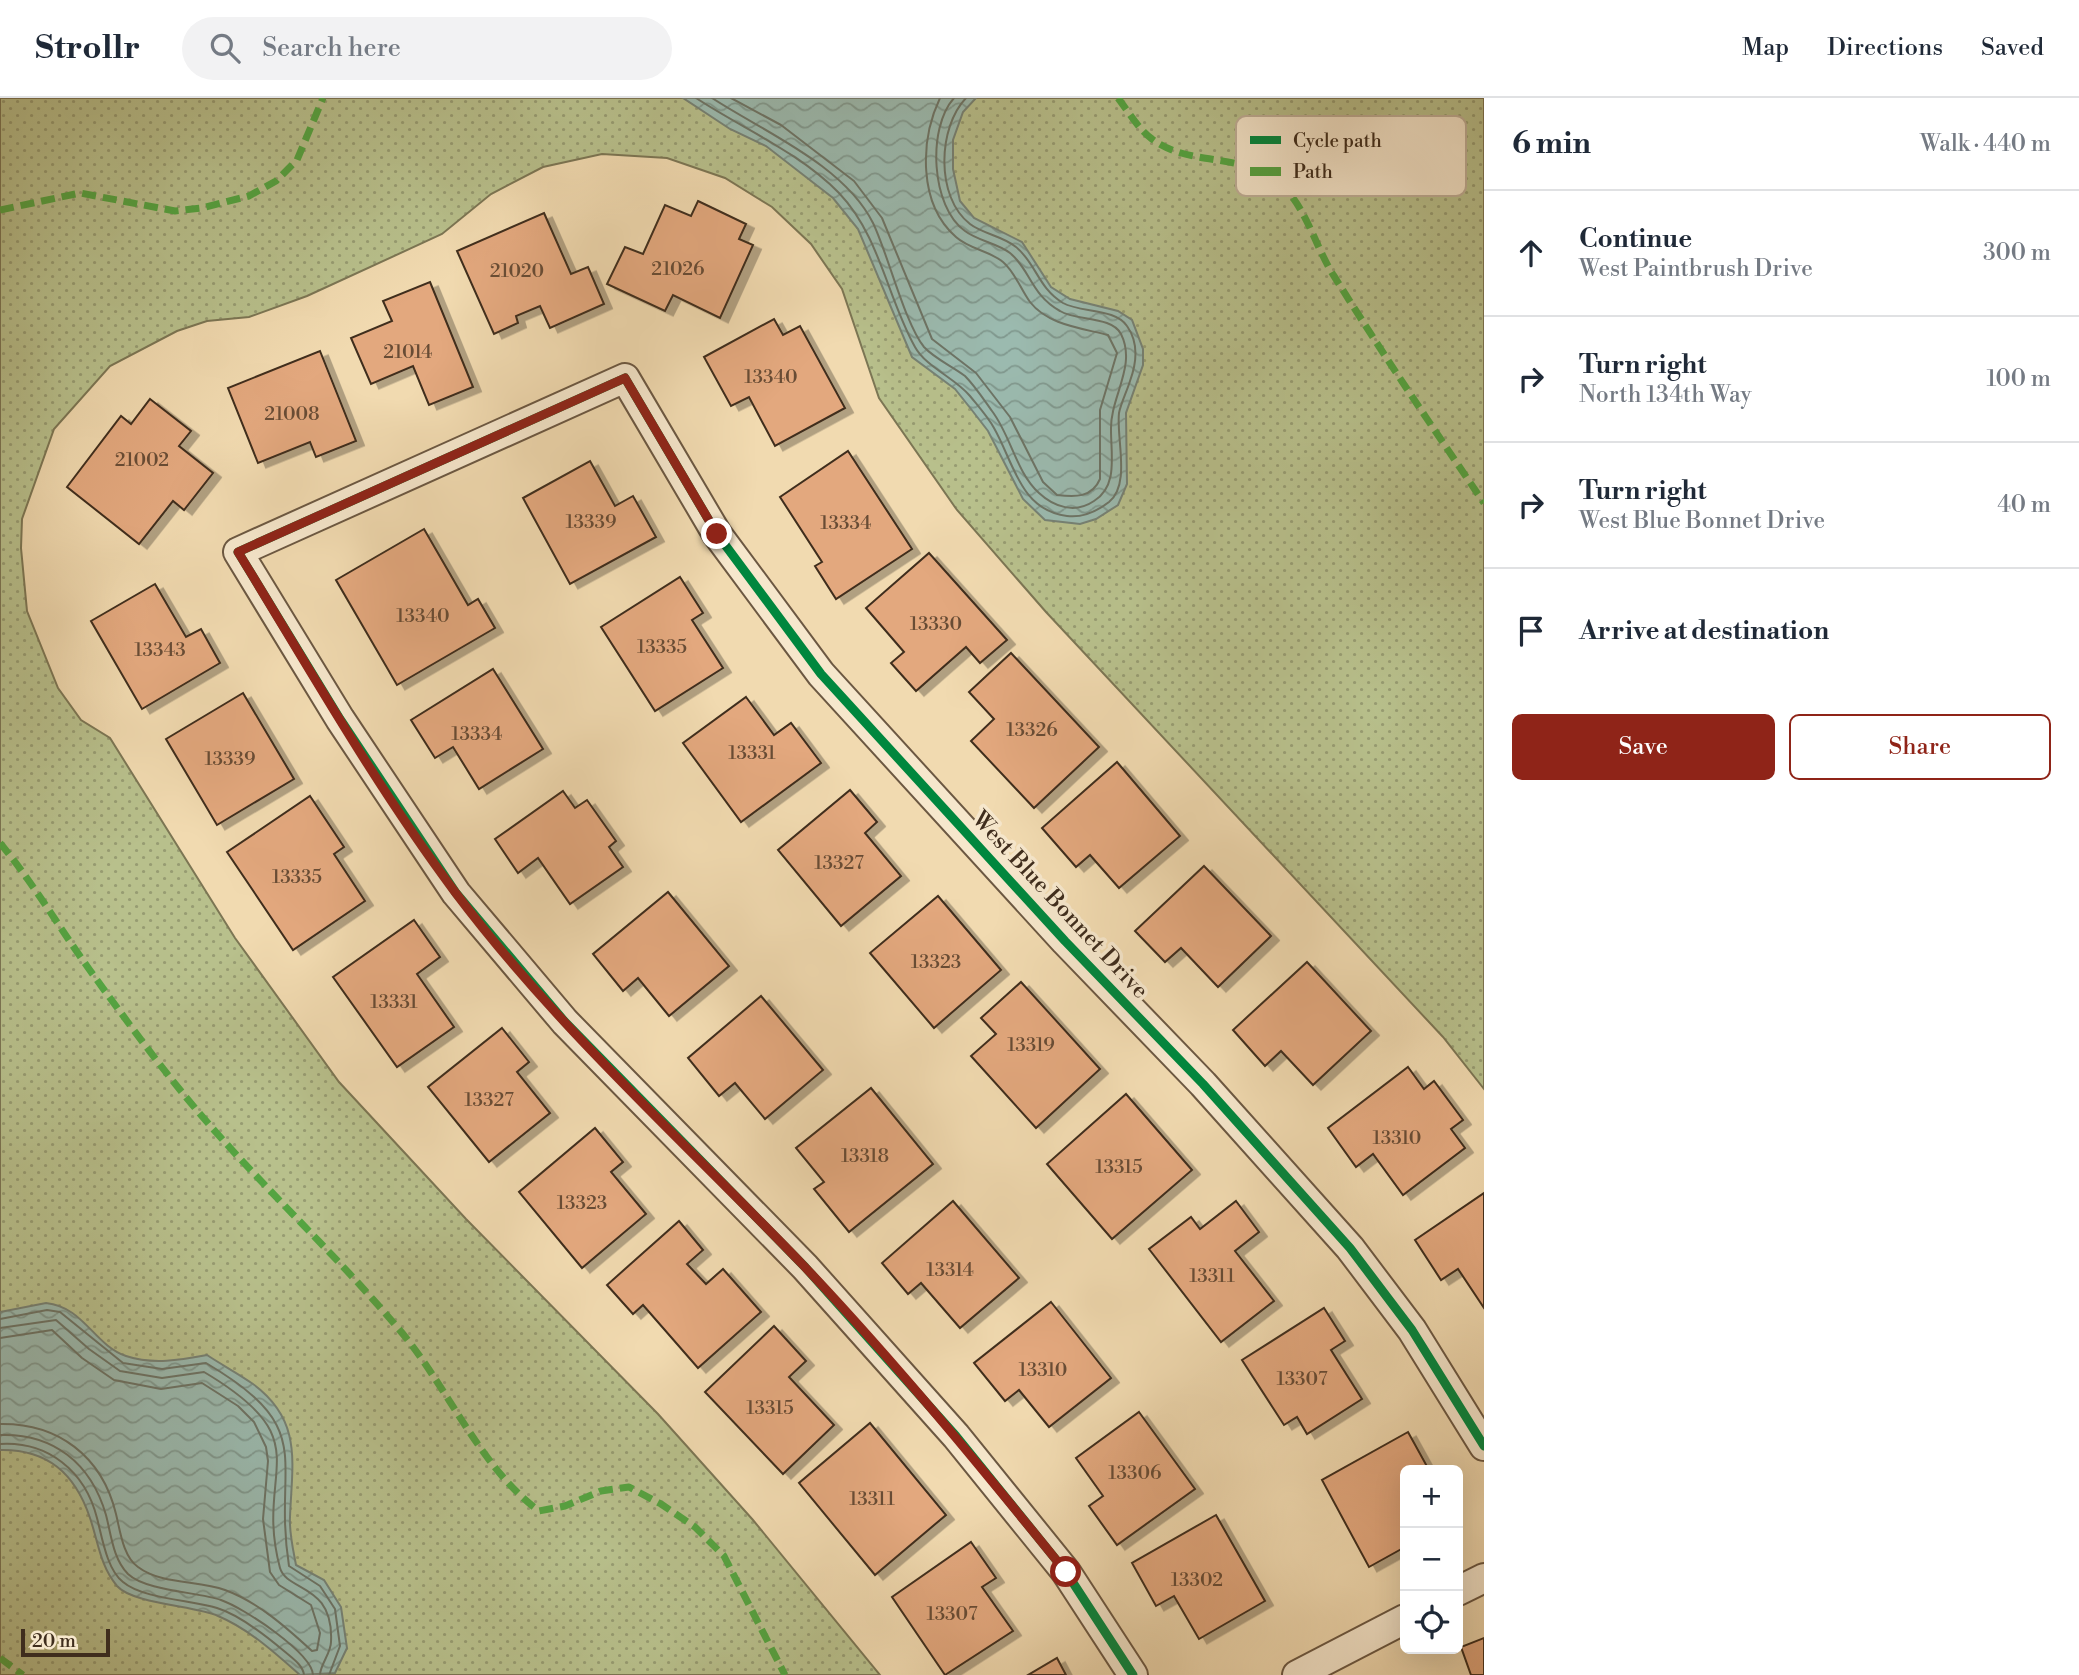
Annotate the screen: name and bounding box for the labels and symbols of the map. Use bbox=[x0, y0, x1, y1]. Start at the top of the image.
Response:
legend bbox=[1236, 116, 1466, 196]
text: Cycle path bbox=[1293, 129, 1382, 153]
text: Path bbox=[1293, 160, 1333, 184]
house number: 21026 bbox=[651, 257, 705, 281]
house number: 21020 bbox=[490, 259, 544, 283]
house number: 21014 bbox=[383, 340, 433, 364]
house number: 13340 bbox=[744, 365, 798, 389]
house number: 21008 bbox=[264, 402, 320, 426]
house number: 21002 bbox=[115, 448, 169, 472]
house number: 13339 bbox=[565, 510, 617, 534]
house number: 13334 bbox=[820, 511, 872, 535]
route end bbox=[701, 518, 732, 549]
house number: 13340 bbox=[396, 604, 450, 628]
house number: 13330 bbox=[910, 612, 962, 636]
house number: 13335 bbox=[637, 635, 687, 659]
house number: 13343 bbox=[134, 638, 186, 662]
house number: 13326 bbox=[1006, 718, 1058, 742]
house number: 13334 bbox=[451, 722, 503, 746]
house number: 13331 bbox=[728, 741, 776, 765]
house number: 13339 bbox=[204, 747, 256, 771]
street label: West Blue Bonnet Drive bbox=[965, 805, 1154, 1005]
house number: 13327 bbox=[814, 851, 864, 875]
house number: 13335 bbox=[272, 865, 322, 889]
house number: 13323 bbox=[911, 950, 961, 974]
house number: 13331 bbox=[370, 990, 418, 1014]
house number: 13319 bbox=[1007, 1033, 1055, 1057]
house number: 13327 bbox=[464, 1088, 514, 1112]
house number: 13310 bbox=[1373, 1126, 1421, 1150]
house number: 13318 bbox=[841, 1144, 889, 1168]
house number: 13315 bbox=[1095, 1155, 1143, 1179]
house number: 13323 bbox=[557, 1191, 607, 1215]
house number: 13314 bbox=[926, 1258, 974, 1282]
house number: 13311 bbox=[1189, 1264, 1235, 1288]
house number: 13310 bbox=[1019, 1358, 1067, 1382]
house number: 13307 bbox=[1276, 1367, 1328, 1391]
house number: 13315 bbox=[746, 1396, 794, 1420]
house number: 13306 bbox=[1108, 1461, 1162, 1485]
house number: 13311 bbox=[849, 1487, 895, 1511]
route start bbox=[1050, 1556, 1081, 1587]
house number: 13302 bbox=[1171, 1568, 1223, 1592]
house number: 13307 bbox=[926, 1602, 978, 1626]
scale bar bbox=[21, 1626, 110, 1658]

